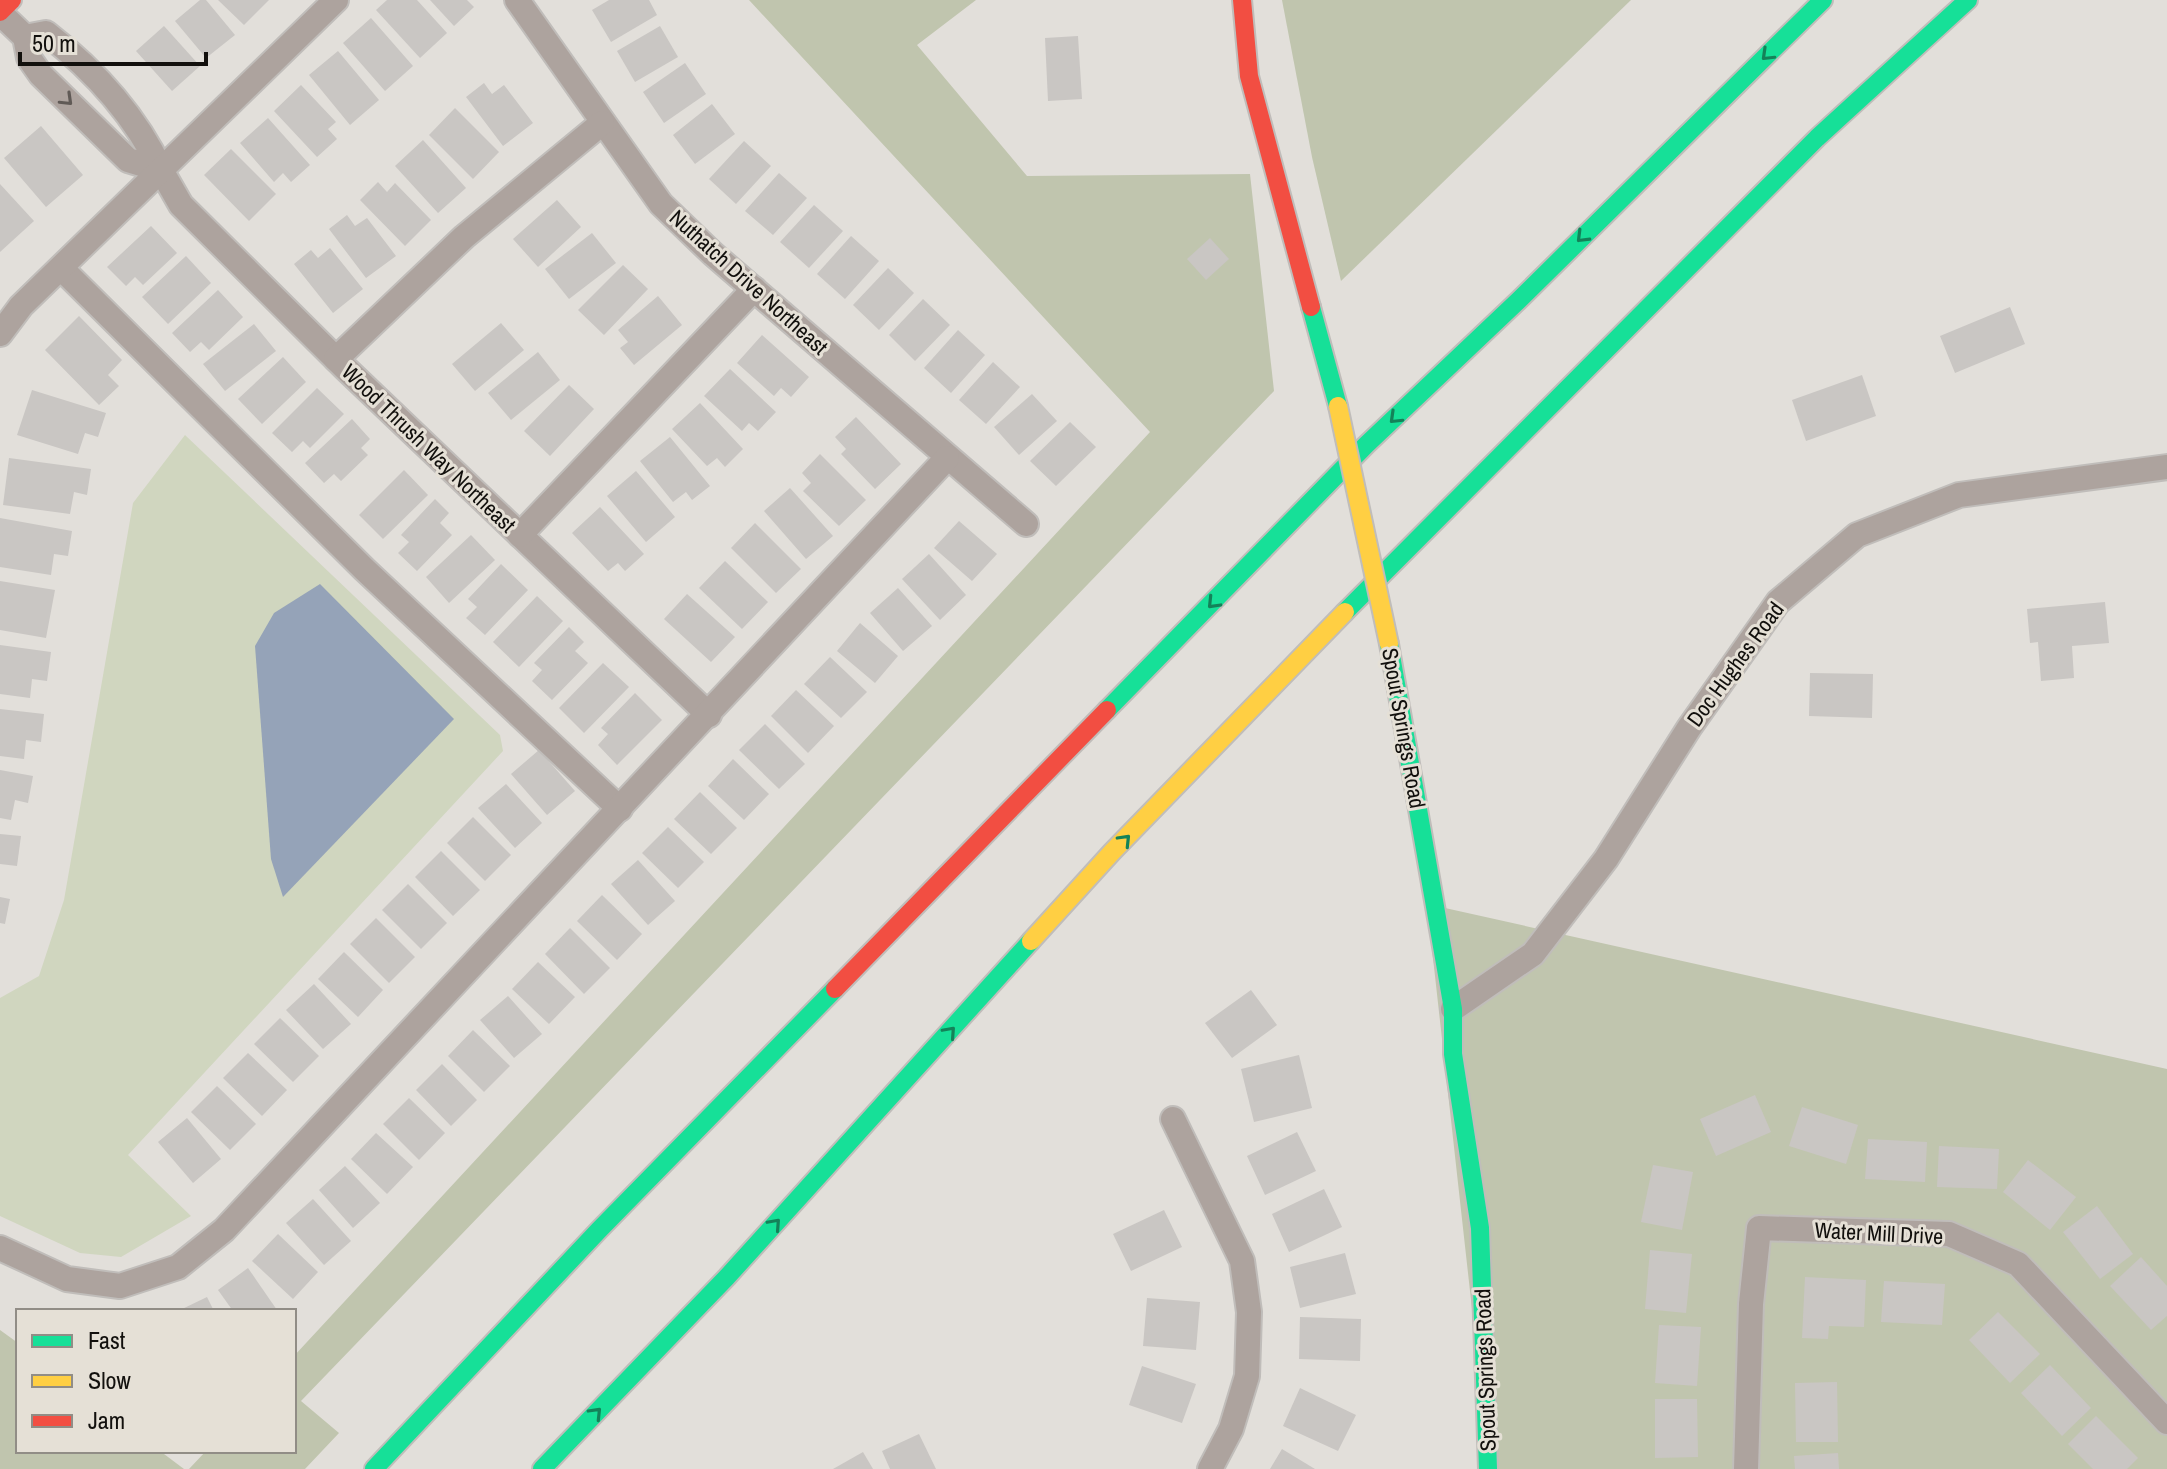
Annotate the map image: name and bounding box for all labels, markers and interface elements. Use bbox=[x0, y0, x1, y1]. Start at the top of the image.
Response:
scale bar bbox=[20, 16, 206, 66]
text: 50 m bbox=[32, 27, 76, 59]
one-way arrow bbox=[1762, 45, 1776, 60]
one-way arrow bbox=[58, 91, 72, 105]
street label: Nuthatch Drive Northeast bbox=[663, 203, 835, 361]
one-way arrow bbox=[1577, 228, 1591, 242]
street label: Wood Thrush Way Northeast bbox=[335, 357, 523, 539]
one-way arrow bbox=[1390, 408, 1404, 423]
one-way arrow bbox=[1208, 594, 1222, 608]
street label: Doc Hughes Road bbox=[1680, 596, 1790, 732]
street label: Spout Springs Road bbox=[1375, 645, 1433, 811]
one-way arrow bbox=[1115, 835, 1130, 849]
one-way arrow bbox=[940, 1026, 954, 1041]
street label: Water Mill Drive bbox=[1814, 1215, 1944, 1251]
one-way arrow bbox=[765, 1219, 780, 1234]
street label: Spout Springs Road bbox=[1467, 1288, 1503, 1452]
legend bbox=[16, 1309, 296, 1453]
text: Fast bbox=[88, 1324, 126, 1356]
text: Slow bbox=[88, 1364, 131, 1396]
text: Jam bbox=[88, 1404, 125, 1436]
one-way arrow bbox=[587, 1408, 601, 1422]

